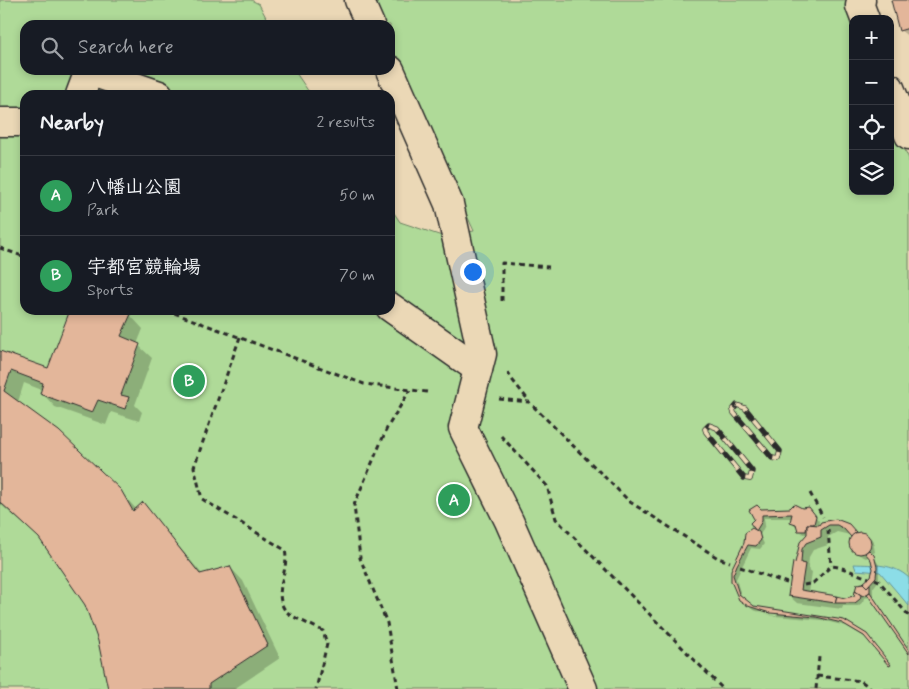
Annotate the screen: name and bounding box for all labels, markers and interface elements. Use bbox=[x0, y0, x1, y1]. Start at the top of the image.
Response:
map controls bbox=[849, 15, 894, 195]
button: + bbox=[849, 15, 894, 60]
search box bbox=[20, 20, 395, 75]
icon: search bbox=[38, 34, 66, 62]
text: Search here bbox=[78, 35, 174, 60]
button: − bbox=[849, 60, 894, 105]
button: locate bbox=[849, 105, 894, 150]
text: Nearby bbox=[40, 109, 104, 137]
text: 2 results bbox=[317, 112, 375, 133]
button: layers bbox=[849, 150, 894, 195]
text: 八幡山公園 bbox=[87, 175, 182, 200]
text: A bbox=[51, 185, 61, 206]
text: 50 m bbox=[339, 185, 375, 206]
text: Park bbox=[87, 200, 119, 221]
text: 宇都宮競輪場 bbox=[87, 255, 201, 280]
your location bbox=[460, 259, 486, 285]
text: B bbox=[51, 265, 61, 286]
text: 70 m bbox=[339, 265, 375, 286]
text: Sports bbox=[87, 280, 133, 301]
pin: B bbox=[173, 362, 205, 400]
pin: A bbox=[438, 481, 470, 519]

